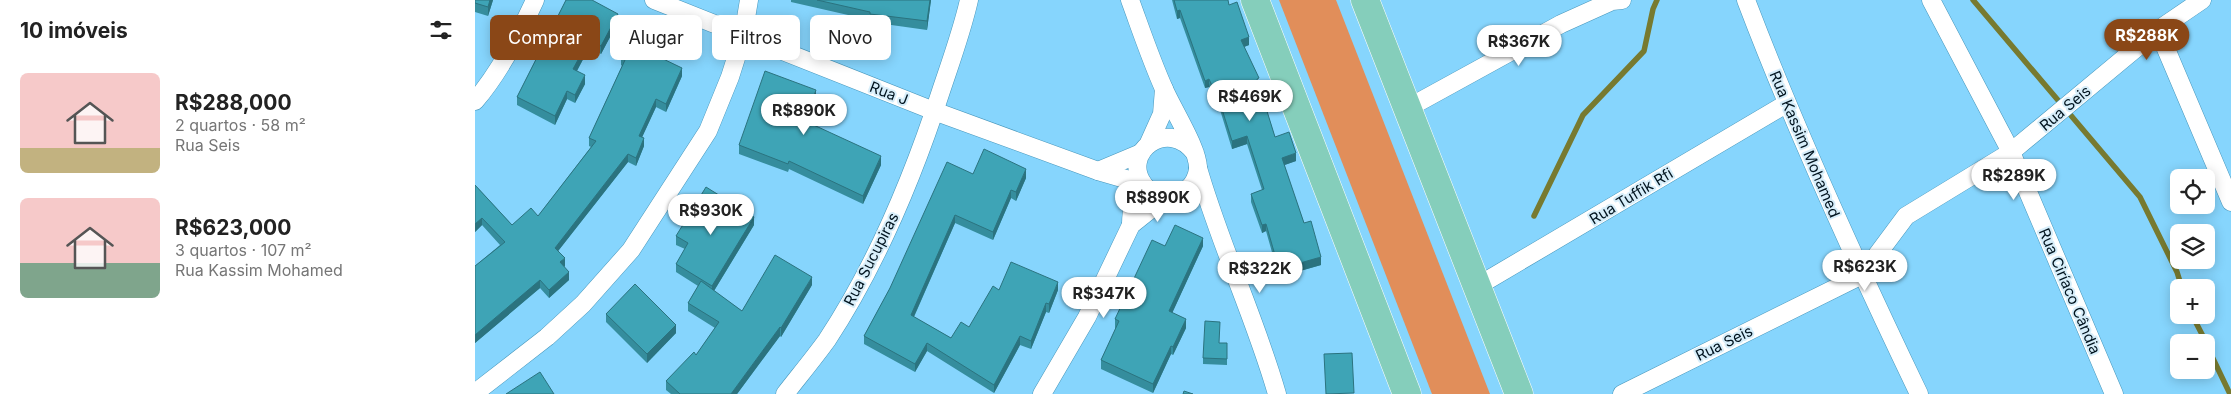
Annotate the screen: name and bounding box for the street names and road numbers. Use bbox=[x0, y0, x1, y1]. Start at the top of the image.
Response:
street label: Rua Kassim Mohamed bbox=[1766, 68, 1844, 220]
street label: Rua J bbox=[867, 77, 911, 109]
street label: Rua Seis bbox=[2035, 81, 2095, 135]
street label: Rua Tuffik Rfi bbox=[1586, 164, 1676, 228]
street label: Rua Sucupiras bbox=[839, 209, 903, 309]
street label: Rua Ciríaco Cândia bbox=[2035, 225, 2105, 357]
street label: Rua Seis bbox=[1692, 321, 1756, 365]

